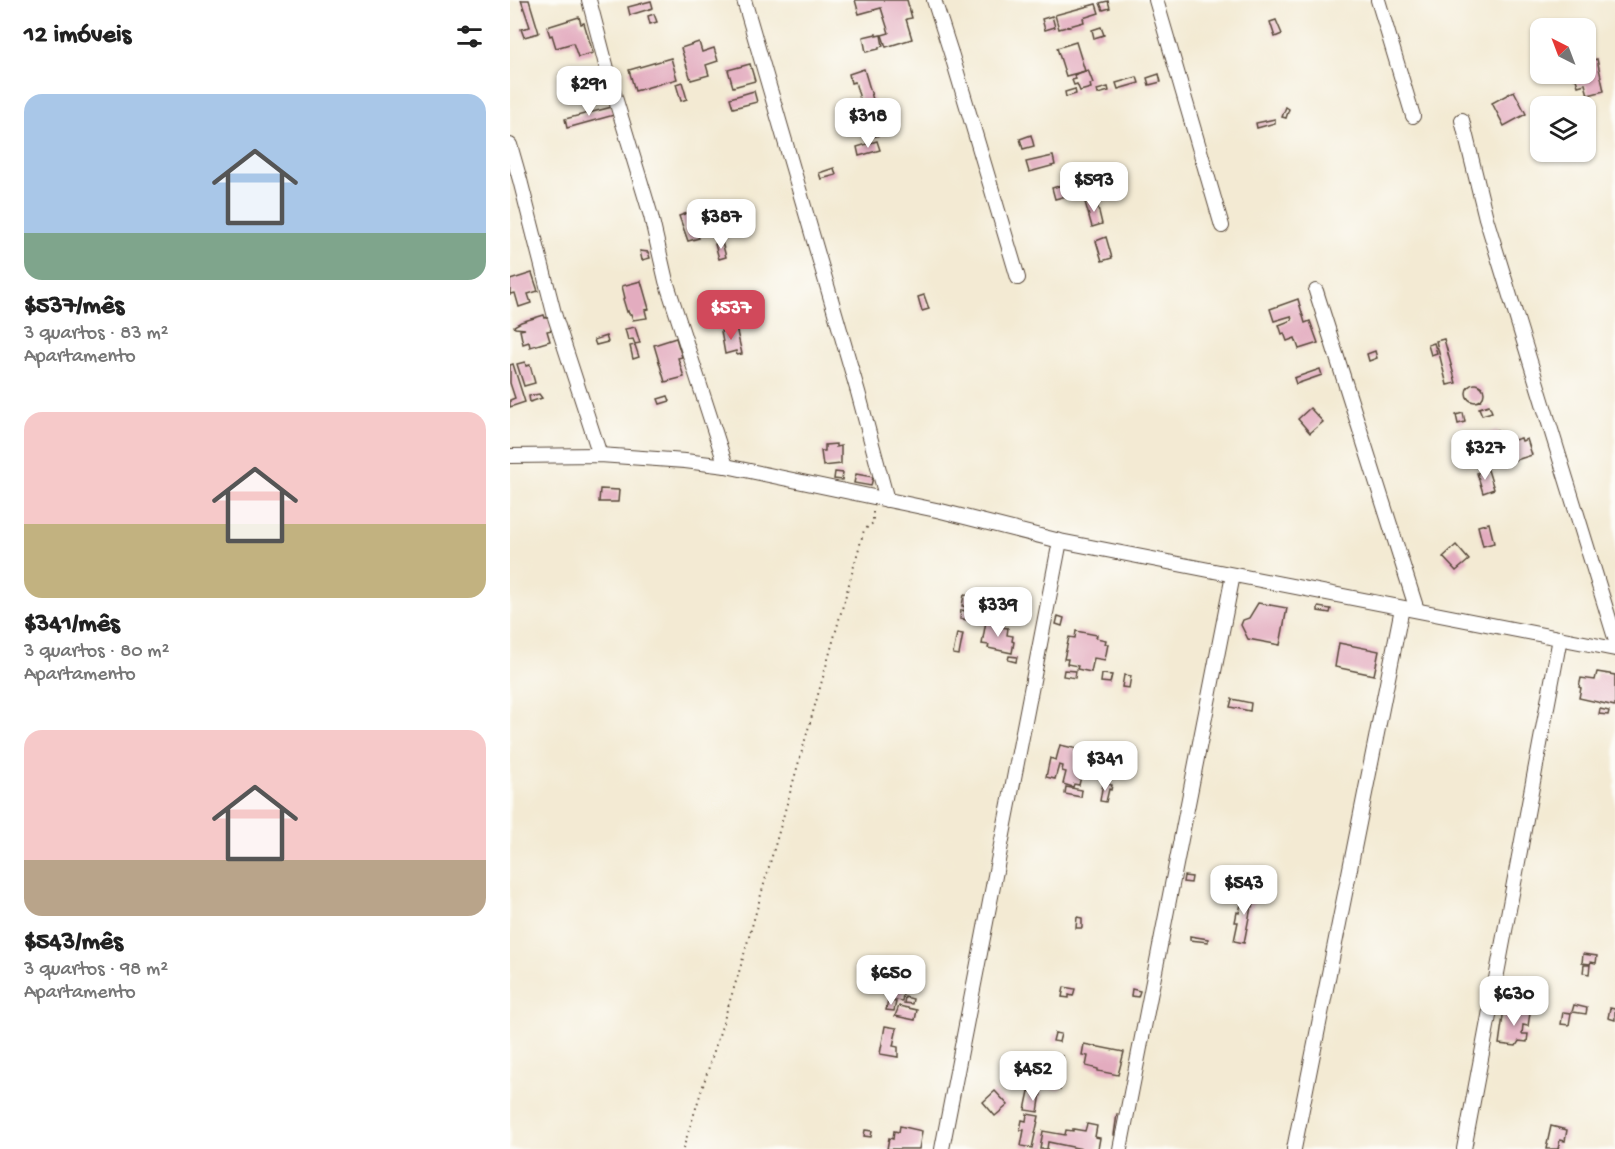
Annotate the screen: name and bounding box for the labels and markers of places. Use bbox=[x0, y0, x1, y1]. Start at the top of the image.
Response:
pin: $291 bbox=[553, 66, 625, 117]
pin: $318 bbox=[832, 98, 904, 149]
pin: $593 bbox=[1058, 162, 1130, 213]
pin: $387 bbox=[685, 199, 757, 250]
pin: $537 bbox=[695, 290, 767, 341]
pin: $327 bbox=[1449, 430, 1521, 481]
pin: $339 bbox=[962, 587, 1034, 638]
pin: $341 bbox=[1069, 741, 1141, 792]
pin: $543 bbox=[1208, 865, 1280, 916]
pin: $650 bbox=[855, 955, 927, 1006]
pin: $630 bbox=[1478, 976, 1550, 1027]
pin: $452 bbox=[997, 1051, 1069, 1102]

